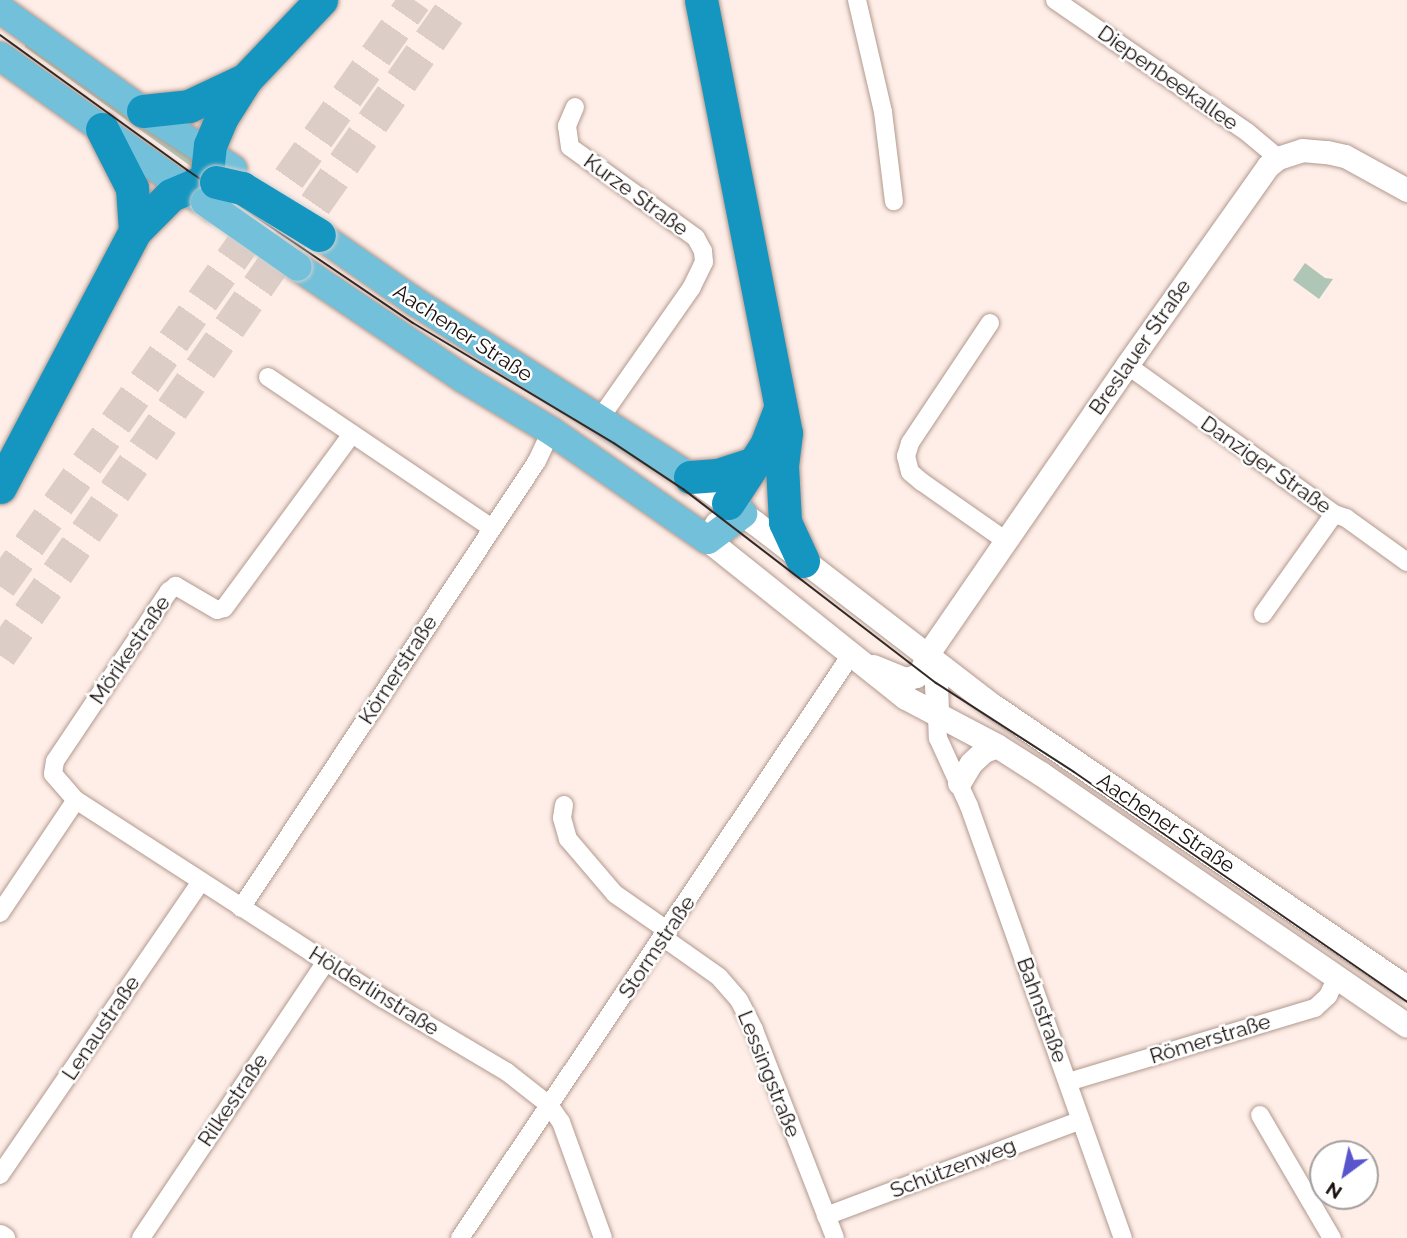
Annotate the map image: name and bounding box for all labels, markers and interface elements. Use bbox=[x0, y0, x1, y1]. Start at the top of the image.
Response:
street label: Diepenbeekallee bbox=[1093, 20, 1243, 136]
street label: Kurze Straße bbox=[579, 149, 693, 241]
street label: Breslauer Straße bbox=[1084, 274, 1196, 420]
street label: Aachener Straße bbox=[389, 279, 537, 387]
street label: Danziger Straße bbox=[1196, 411, 1336, 519]
street label: Mörikestraße bbox=[84, 591, 176, 709]
street label: Körnerstraße bbox=[354, 611, 442, 729]
street label: Aachener Straße bbox=[1092, 768, 1240, 878]
street label: Stormstraße bbox=[613, 891, 701, 1003]
street label: Hölderlinstraße bbox=[304, 941, 444, 1041]
street label: Bahnstraße bbox=[1011, 954, 1073, 1066]
street label: Lenaustraße bbox=[57, 971, 145, 1085]
street label: Lessingstraße bbox=[732, 1007, 806, 1141]
street label: Römerstraße bbox=[1147, 1009, 1273, 1069]
street label: Rilkestraße bbox=[193, 1049, 273, 1151]
street label: Schützenweg bbox=[887, 1133, 1019, 1203]
north arrow bbox=[1309, 1140, 1379, 1210]
text: N bbox=[1322, 1178, 1346, 1204]

